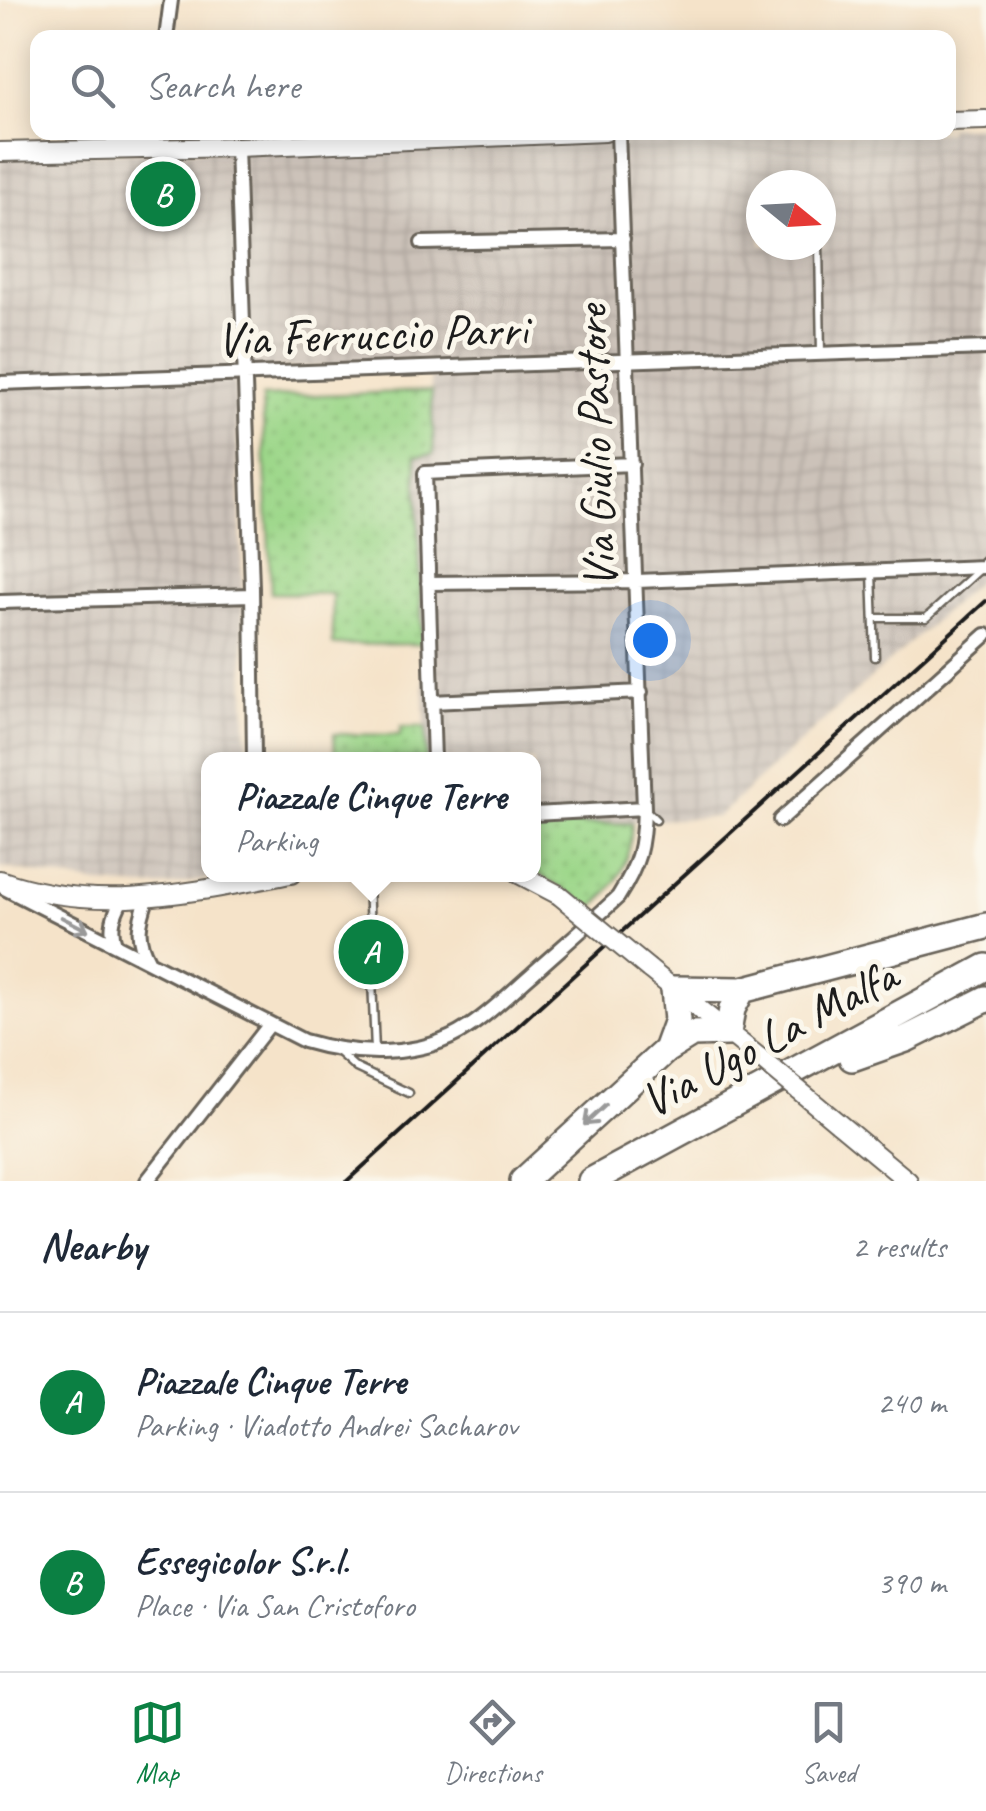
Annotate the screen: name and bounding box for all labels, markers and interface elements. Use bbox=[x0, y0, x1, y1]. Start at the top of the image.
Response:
search box bbox=[30, 30, 956, 140]
icon: search bbox=[65, 58, 120, 113]
text: Search here bbox=[145, 62, 300, 109]
pin: B bbox=[130, 156, 196, 232]
north arrow bbox=[746, 170, 836, 260]
street label: Via Ferruccio Parri bbox=[216, 298, 534, 369]
street label: Via Giulio Pastore bbox=[560, 301, 630, 590]
your location bbox=[625, 615, 676, 666]
popup bbox=[201, 752, 541, 882]
text: Piazzale Cinque Terre bbox=[236, 773, 506, 820]
text: Parking bbox=[236, 820, 318, 861]
pin: A bbox=[338, 914, 404, 990]
one-way arrow bbox=[59, 915, 89, 934]
street label: Via Ugo La Malfa bbox=[630, 943, 911, 1130]
one-way arrow bbox=[583, 1104, 608, 1127]
text: Nearby bbox=[40, 1220, 146, 1273]
text: 2 results bbox=[852, 1226, 946, 1267]
text: Piazzale Cinque Terre bbox=[135, 1358, 406, 1405]
text: A bbox=[64, 1382, 81, 1423]
text: 240 m bbox=[877, 1382, 946, 1423]
text: Parking · Viadotto Andrei Sacharov bbox=[135, 1405, 517, 1446]
text: Essegicolor S.r.l. bbox=[135, 1538, 349, 1585]
text: B bbox=[64, 1562, 81, 1603]
text: 390 m bbox=[877, 1562, 946, 1603]
text: Place · Via San Cristoforo bbox=[135, 1585, 415, 1626]
tab: Map bbox=[130, 1695, 185, 1790]
tab: Directions bbox=[444, 1695, 542, 1790]
tab: Saved bbox=[801, 1695, 856, 1790]

